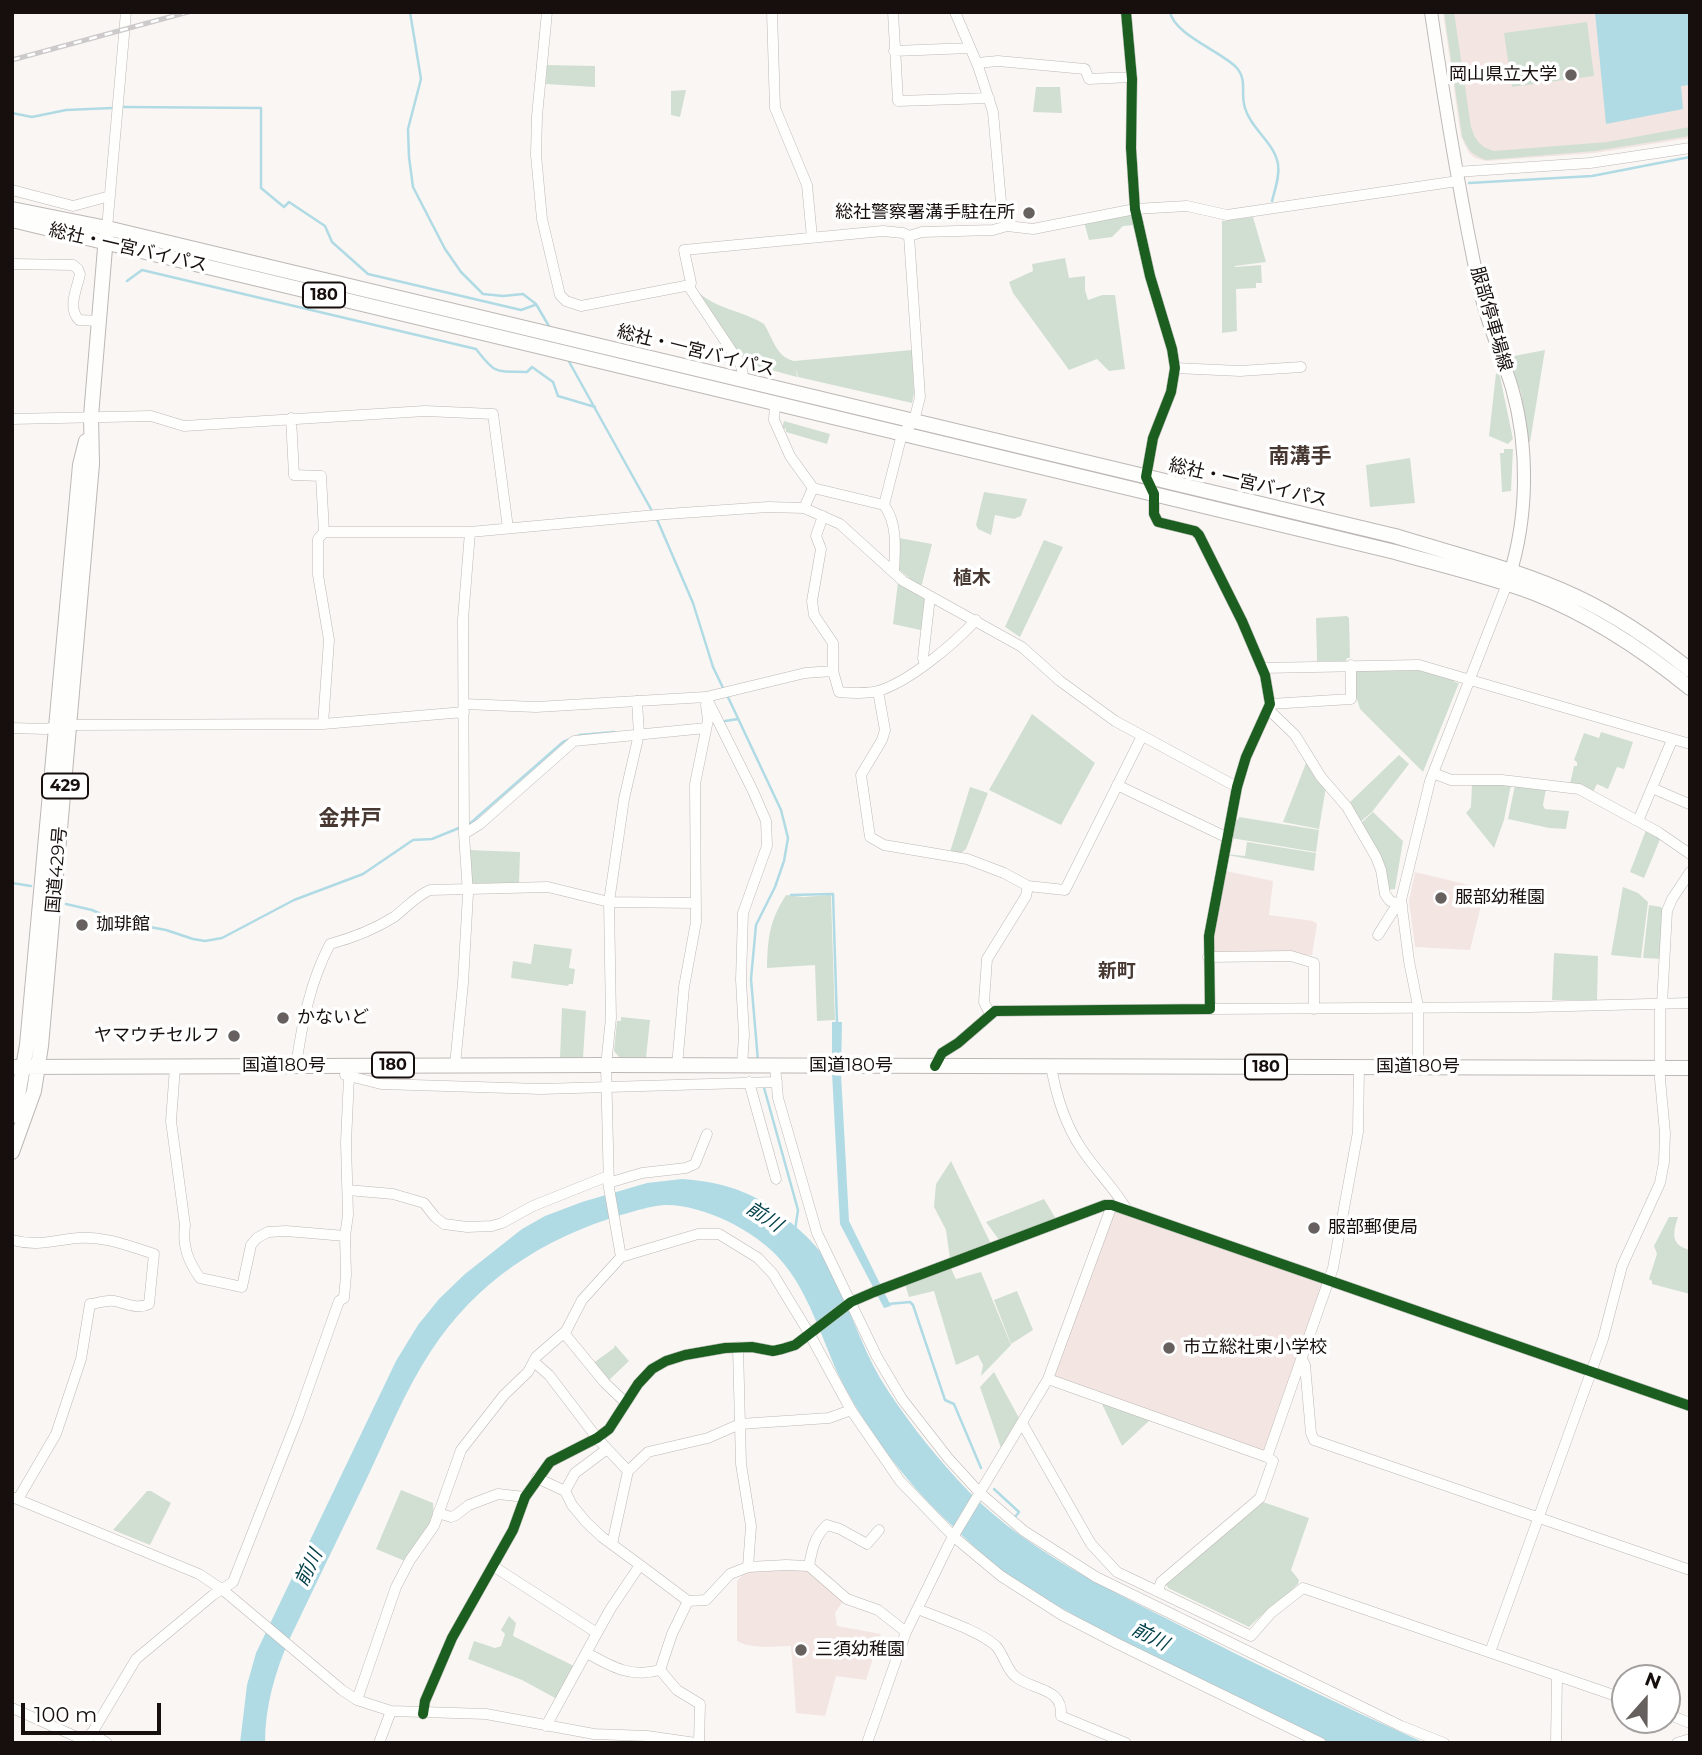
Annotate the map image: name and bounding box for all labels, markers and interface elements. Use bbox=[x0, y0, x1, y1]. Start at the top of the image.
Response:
place label: 岡山県立大学 bbox=[1449, 64, 1557, 86]
marker: 岡山県立大学 bbox=[1563, 67, 1579, 83]
place label: 総社警察署溝手駐在所 bbox=[835, 202, 1015, 224]
marker: 総社警察署溝手駐在所 bbox=[1021, 205, 1037, 221]
street label: 総社・一宮バイパス bbox=[47, 219, 209, 277]
street label: 服部停車場線 bbox=[1466, 264, 1516, 374]
road number: 180 bbox=[303, 282, 345, 308]
street label: 総社・一宮バイパス bbox=[615, 321, 777, 381]
district label: 南溝手 bbox=[1269, 444, 1331, 470]
street label: 総社・一宮バイパス bbox=[1167, 454, 1329, 512]
district label: 植木 bbox=[953, 567, 991, 589]
road number: 429 bbox=[42, 774, 88, 799]
district label: 金井戸 bbox=[319, 806, 381, 832]
street label: 国道429号 bbox=[42, 826, 72, 914]
place label: 服部幼稚園 bbox=[1455, 887, 1545, 909]
marker: 服部幼稚園 bbox=[1433, 890, 1449, 906]
place label: 珈琲館 bbox=[96, 914, 150, 936]
marker: 珈琲館 bbox=[74, 917, 90, 933]
district label: 新町 bbox=[1098, 960, 1136, 982]
place label: かないど bbox=[297, 1007, 369, 1029]
marker: かないど bbox=[275, 1010, 291, 1026]
place label: ヤマウチセルフ bbox=[94, 1025, 220, 1047]
marker: ヤマウチセルフ bbox=[226, 1028, 242, 1044]
road number: 180 bbox=[372, 1052, 414, 1078]
road number: 180 bbox=[1245, 1054, 1287, 1079]
street label: 国道180号 bbox=[242, 1055, 326, 1077]
street label: 国道180号 bbox=[809, 1055, 893, 1077]
street label: 国道180号 bbox=[1376, 1056, 1460, 1078]
water label: 前川 bbox=[742, 1197, 786, 1237]
place label: 服部郵便局 bbox=[1328, 1217, 1418, 1239]
marker: 服部郵便局 bbox=[1306, 1220, 1322, 1236]
place label: 市立総社東小学校 bbox=[1183, 1337, 1327, 1359]
marker: 市立総社東小学校 bbox=[1161, 1340, 1177, 1356]
water label: 前川 bbox=[290, 1546, 328, 1590]
water label: 前川 bbox=[1128, 1618, 1172, 1656]
place label: 三須幼稚園 bbox=[815, 1639, 905, 1661]
marker: 三須幼稚園 bbox=[793, 1642, 809, 1658]
north arrow bbox=[1611, 1664, 1681, 1734]
text: N bbox=[1642, 1667, 1664, 1694]
scale bar bbox=[24, 1688, 164, 1732]
text: 100 m bbox=[34, 1702, 97, 1727]

